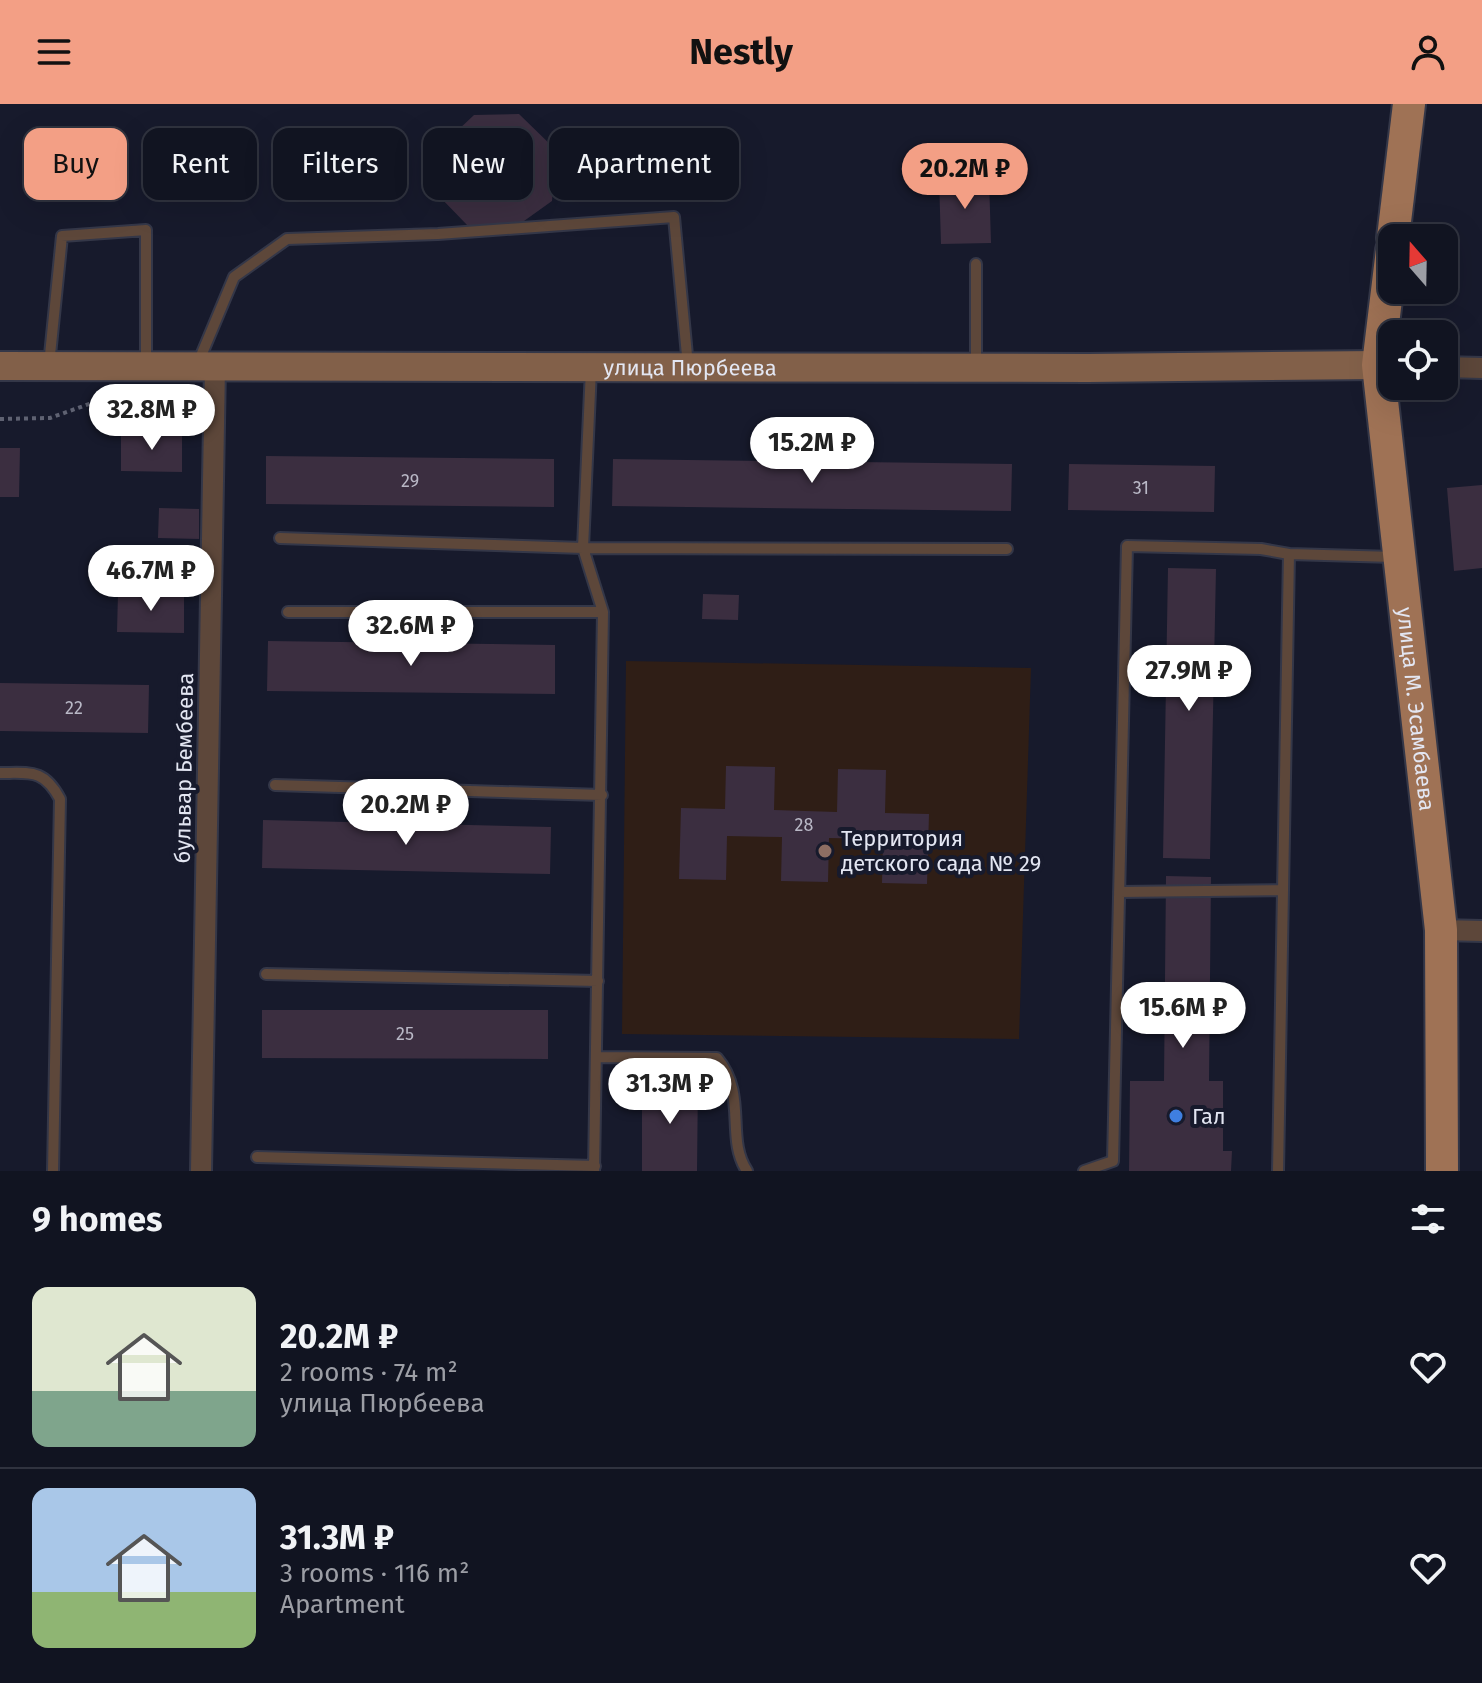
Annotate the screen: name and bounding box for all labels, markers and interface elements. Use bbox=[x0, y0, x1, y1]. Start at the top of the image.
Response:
icon: menu bbox=[32, 30, 76, 74]
text: Nestly bbox=[689, 30, 793, 74]
icon: person bbox=[1406, 30, 1450, 74]
chip: Buy bbox=[24, 128, 127, 200]
chip: Rent bbox=[143, 128, 257, 200]
chip: Filters bbox=[273, 128, 407, 200]
chip: New bbox=[423, 128, 533, 200]
chip: Apartment bbox=[549, 128, 739, 200]
pin: 20.2M ₽ bbox=[891, 143, 1039, 211]
text: 20.2M ₽ bbox=[920, 153, 1010, 184]
north arrow bbox=[1378, 224, 1458, 304]
map controls bbox=[1378, 224, 1458, 400]
button: locate bbox=[1378, 320, 1458, 400]
street label: улица Пюрбеева bbox=[603, 354, 777, 381]
pin: 32.8M ₽ bbox=[78, 384, 226, 452]
text: 32.8M ₽ bbox=[107, 394, 197, 425]
pin: 15.2M ₽ bbox=[738, 417, 886, 485]
text: 15.2M ₽ bbox=[768, 427, 856, 458]
house number: 29 bbox=[401, 470, 419, 492]
house number: 31 bbox=[1133, 477, 1149, 499]
pin: 46.7M ₽ bbox=[77, 545, 225, 613]
text: 46.7M ₽ bbox=[106, 555, 196, 586]
pin: 32.6M ₽ bbox=[337, 600, 485, 668]
street label: улица М. Эсамбаева bbox=[1392, 606, 1441, 812]
text: 32.6M ₽ bbox=[366, 610, 456, 641]
pin: 27.9M ₽ bbox=[1115, 645, 1263, 713]
text: 27.9M ₽ bbox=[1145, 655, 1233, 686]
street label: бульвар Бембеева bbox=[169, 672, 199, 864]
house number: 22 bbox=[65, 697, 83, 719]
pin: 20.2M ₽ bbox=[332, 779, 480, 847]
text: 20.2M ₽ bbox=[361, 789, 451, 820]
house number: 28 bbox=[795, 814, 813, 836]
place label: Территория детского сада № 29 bbox=[841, 825, 1041, 877]
marker: Территория детского сада № 29 bbox=[816, 842, 834, 860]
pin: 15.6M ₽ bbox=[1109, 982, 1257, 1050]
text: 15.6M ₽ bbox=[1139, 992, 1227, 1023]
house number: 25 bbox=[396, 1023, 414, 1045]
pin: 31.3M ₽ bbox=[596, 1058, 744, 1126]
text: 31.3M ₽ bbox=[626, 1068, 714, 1099]
place label: Гал bbox=[1192, 1103, 1226, 1130]
marker: Гал bbox=[1167, 1107, 1185, 1125]
icon: filters bbox=[1406, 1197, 1450, 1241]
text: 9 homes bbox=[32, 1199, 163, 1240]
text: 20.2M ₽ bbox=[280, 1316, 398, 1357]
icon: home bbox=[96, 1319, 192, 1415]
icon: heart bbox=[1406, 1345, 1450, 1389]
text: 2 rooms · 74 m² bbox=[280, 1357, 458, 1388]
text: улица Пюрбеева bbox=[280, 1388, 485, 1419]
text: 31.3M ₽ bbox=[280, 1517, 394, 1558]
icon: home bbox=[96, 1520, 192, 1616]
icon: heart bbox=[1406, 1546, 1450, 1590]
text: 3 rooms · 116 m² bbox=[280, 1558, 469, 1589]
text: Apartment bbox=[280, 1589, 405, 1620]

